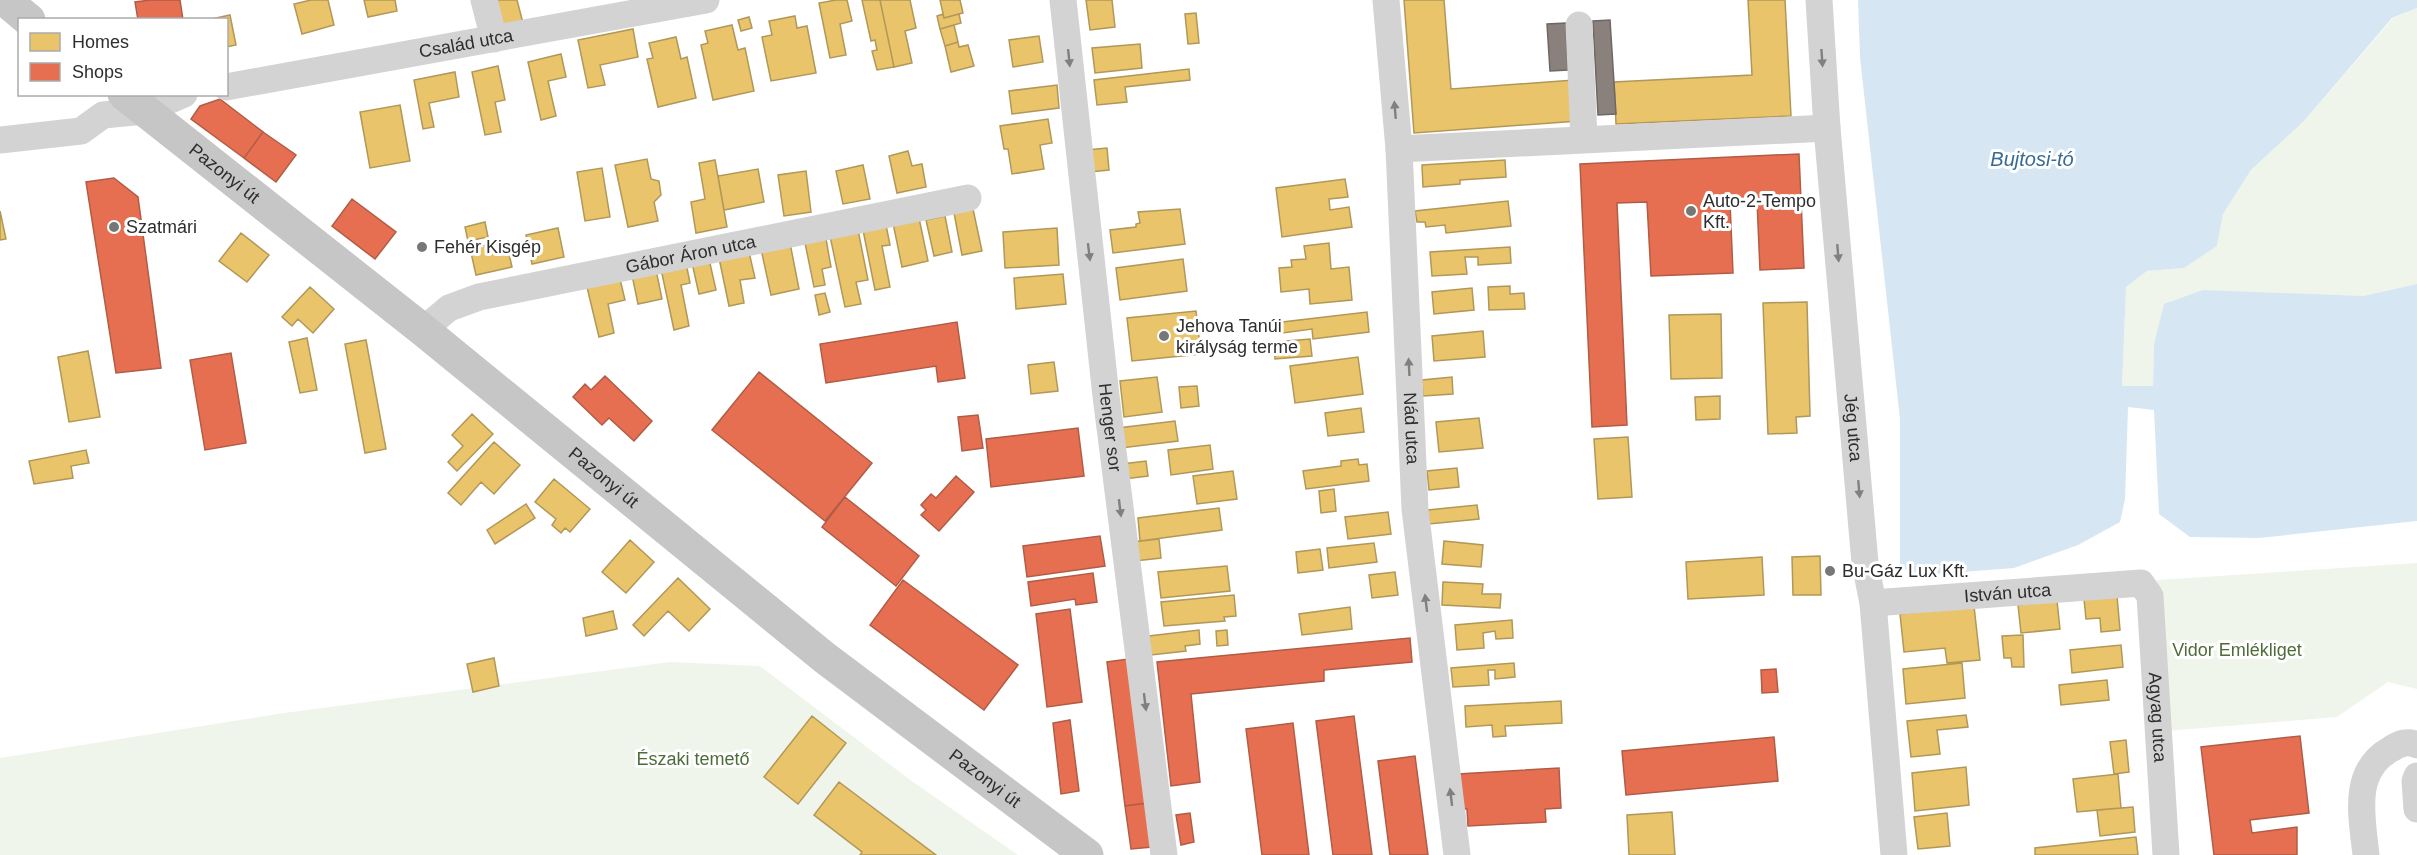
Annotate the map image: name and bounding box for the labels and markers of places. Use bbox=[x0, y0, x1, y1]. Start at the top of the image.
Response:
place label: Auto-2-Tempo Kft. bbox=[1703, 191, 1816, 232]
marker: Auto-2-Tempo Kft. bbox=[1684, 204, 1698, 218]
place label: Szatmári bbox=[126, 217, 197, 237]
marker: Szatmári bbox=[107, 220, 121, 234]
place label: Fehér Kisgép bbox=[434, 237, 541, 257]
marker: Fehér Kisgép bbox=[415, 240, 429, 254]
place label: Jehova Tanúi királyság terme bbox=[1176, 316, 1298, 357]
marker: Jehova Tanúi királyság terme bbox=[1157, 329, 1171, 343]
place label: Bu-Gáz Lux Kft. bbox=[1842, 561, 1969, 581]
marker: Bu-Gáz Lux Kft. bbox=[1823, 564, 1837, 578]

